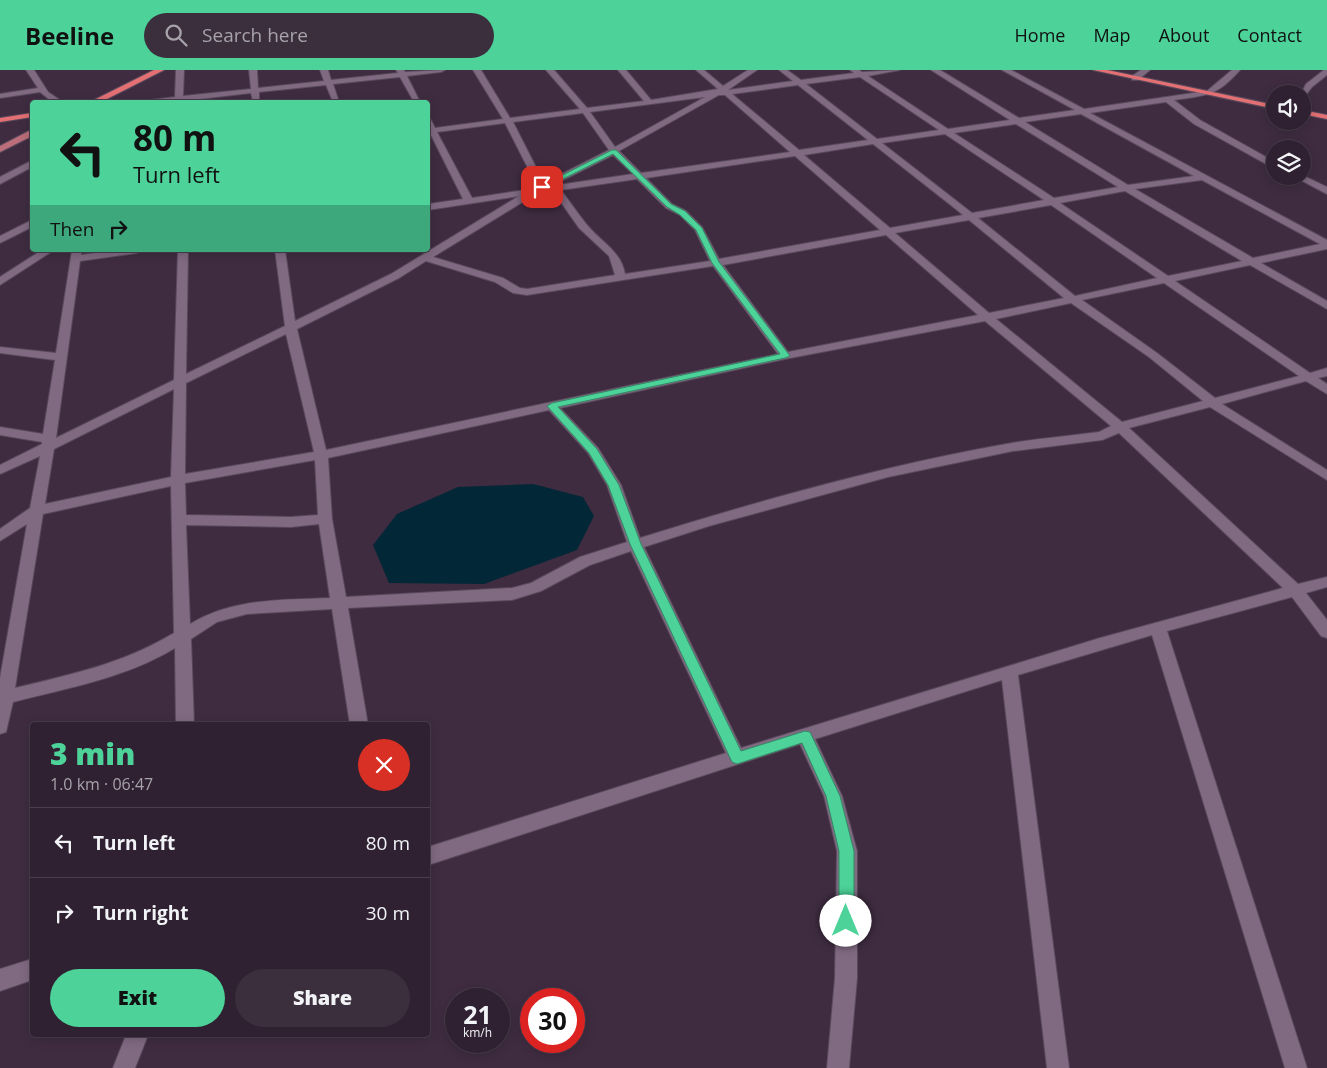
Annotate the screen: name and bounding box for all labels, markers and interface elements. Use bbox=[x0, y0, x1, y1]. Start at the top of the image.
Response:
search box bbox=[144, 13, 494, 58]
text: Beeline bbox=[25, 19, 114, 52]
icon: search bbox=[162, 21, 190, 49]
text: Search here bbox=[202, 22, 308, 48]
text: Home bbox=[1015, 23, 1065, 47]
text: Map bbox=[1093, 23, 1131, 47]
text: About bbox=[1159, 23, 1209, 47]
text: Contact bbox=[1237, 23, 1302, 47]
map controls bbox=[1266, 85, 1311, 185]
button: sound bbox=[1266, 85, 1311, 130]
text: 80 m bbox=[133, 114, 216, 161]
icon: left bbox=[50, 120, 115, 185]
button: layers bbox=[1266, 140, 1311, 185]
text: Turn left bbox=[133, 159, 220, 189]
pin bbox=[521, 166, 563, 208]
icon: arrive bbox=[528, 173, 556, 201]
icon: right bbox=[104, 215, 132, 243]
text: Then bbox=[50, 216, 94, 242]
text: 3 min bbox=[50, 733, 135, 774]
button: close bbox=[358, 739, 410, 791]
text: 1.0 km · 06:47 bbox=[50, 773, 153, 795]
icon: left bbox=[50, 829, 78, 857]
text: Turn left bbox=[93, 830, 175, 856]
text: 80 m bbox=[366, 830, 410, 856]
position arrow bbox=[819, 894, 871, 946]
icon: right bbox=[50, 899, 78, 927]
text: Turn right bbox=[93, 900, 188, 926]
text: 30 m bbox=[366, 900, 410, 926]
button: Exit bbox=[50, 969, 225, 1027]
button: Share bbox=[235, 969, 410, 1027]
speed limit sign: 30 bbox=[520, 988, 585, 1053]
text: 21 bbox=[463, 997, 492, 1031]
text: km/h bbox=[463, 1024, 492, 1041]

